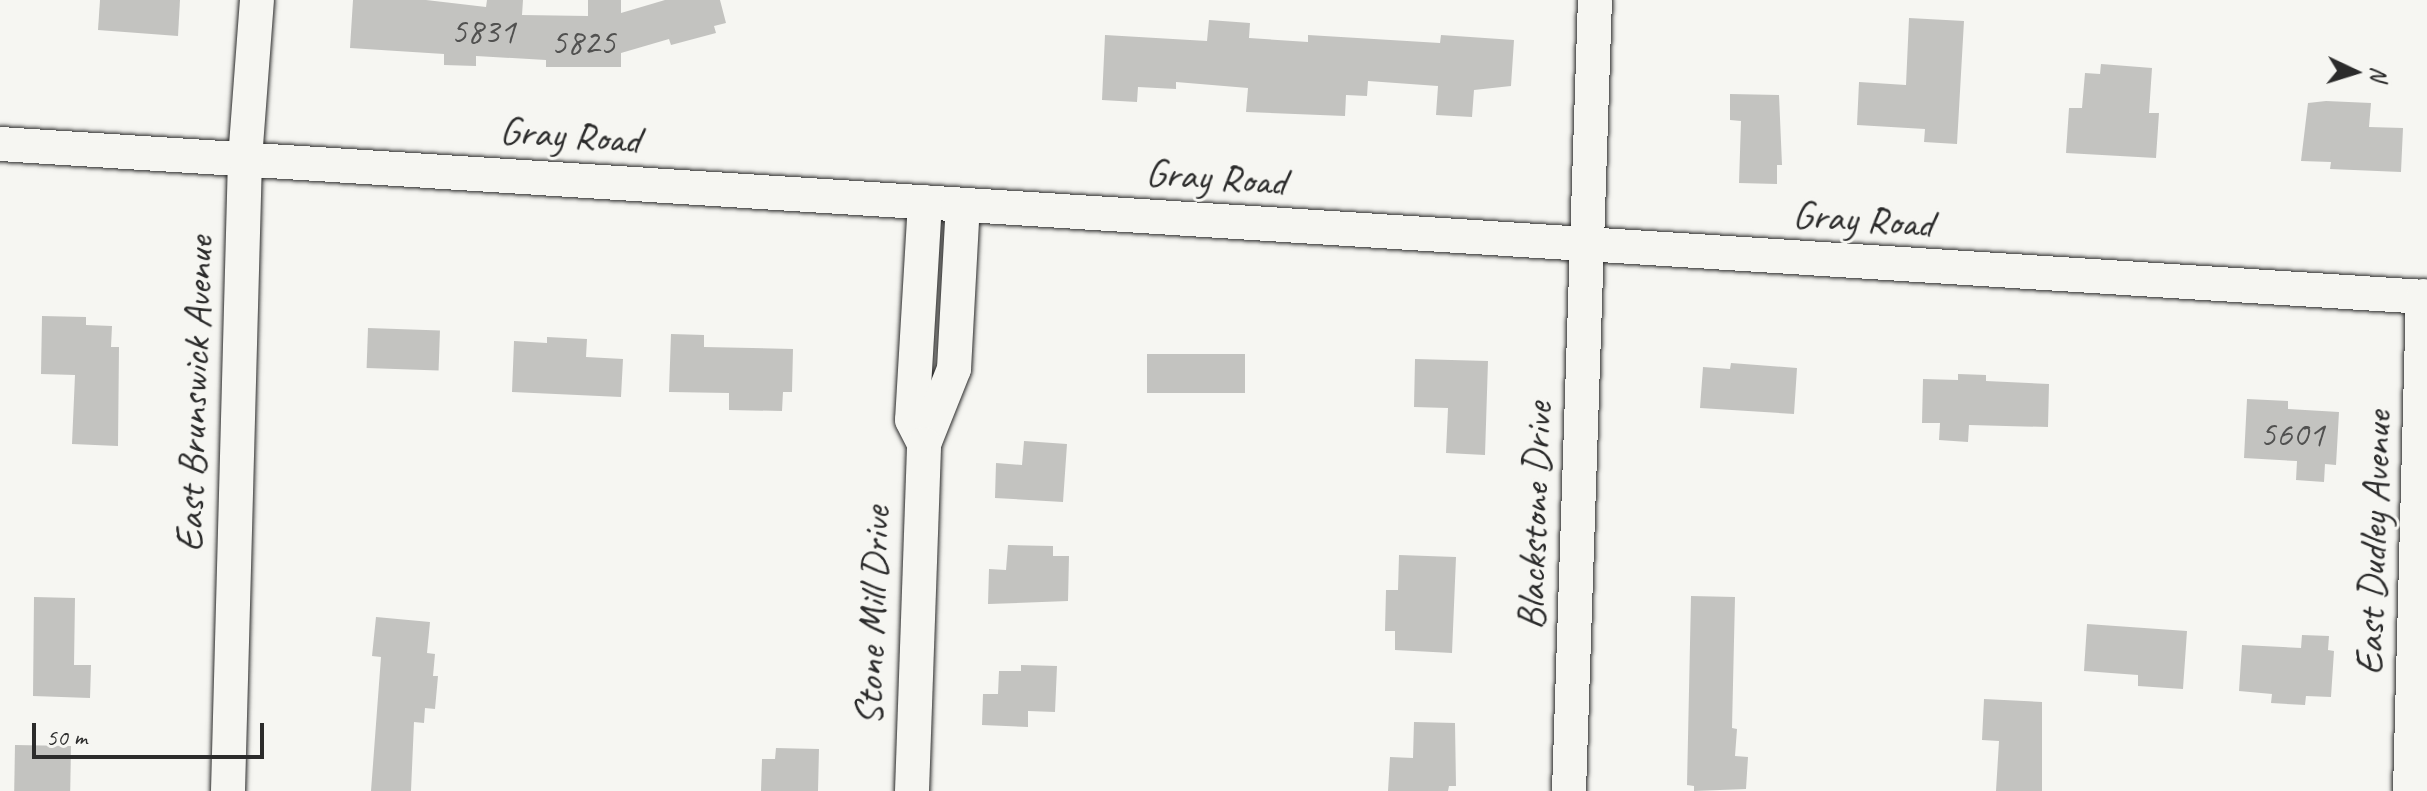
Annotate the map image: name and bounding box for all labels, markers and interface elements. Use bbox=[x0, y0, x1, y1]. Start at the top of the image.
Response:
house number: 5831 bbox=[451, 10, 515, 54]
house number: 5825 bbox=[551, 21, 615, 65]
north arrow bbox=[2315, 32, 2395, 112]
text: N bbox=[2365, 66, 2393, 81]
street label: Gray Road bbox=[498, 106, 642, 164]
street label: Gray Road bbox=[1144, 148, 1288, 206]
street label: Gray Road bbox=[1791, 190, 1935, 248]
street label: East Brunswick Avenue bbox=[165, 236, 223, 552]
street label: Blackstone Drive bbox=[1506, 401, 1562, 631]
street label: East Dudley Avenue bbox=[2344, 410, 2402, 676]
house number: 5601 bbox=[2260, 413, 2324, 457]
street label: Stone Mill Drive bbox=[844, 505, 900, 727]
scale bar bbox=[36, 707, 268, 757]
text: 50 m bbox=[46, 722, 87, 752]

